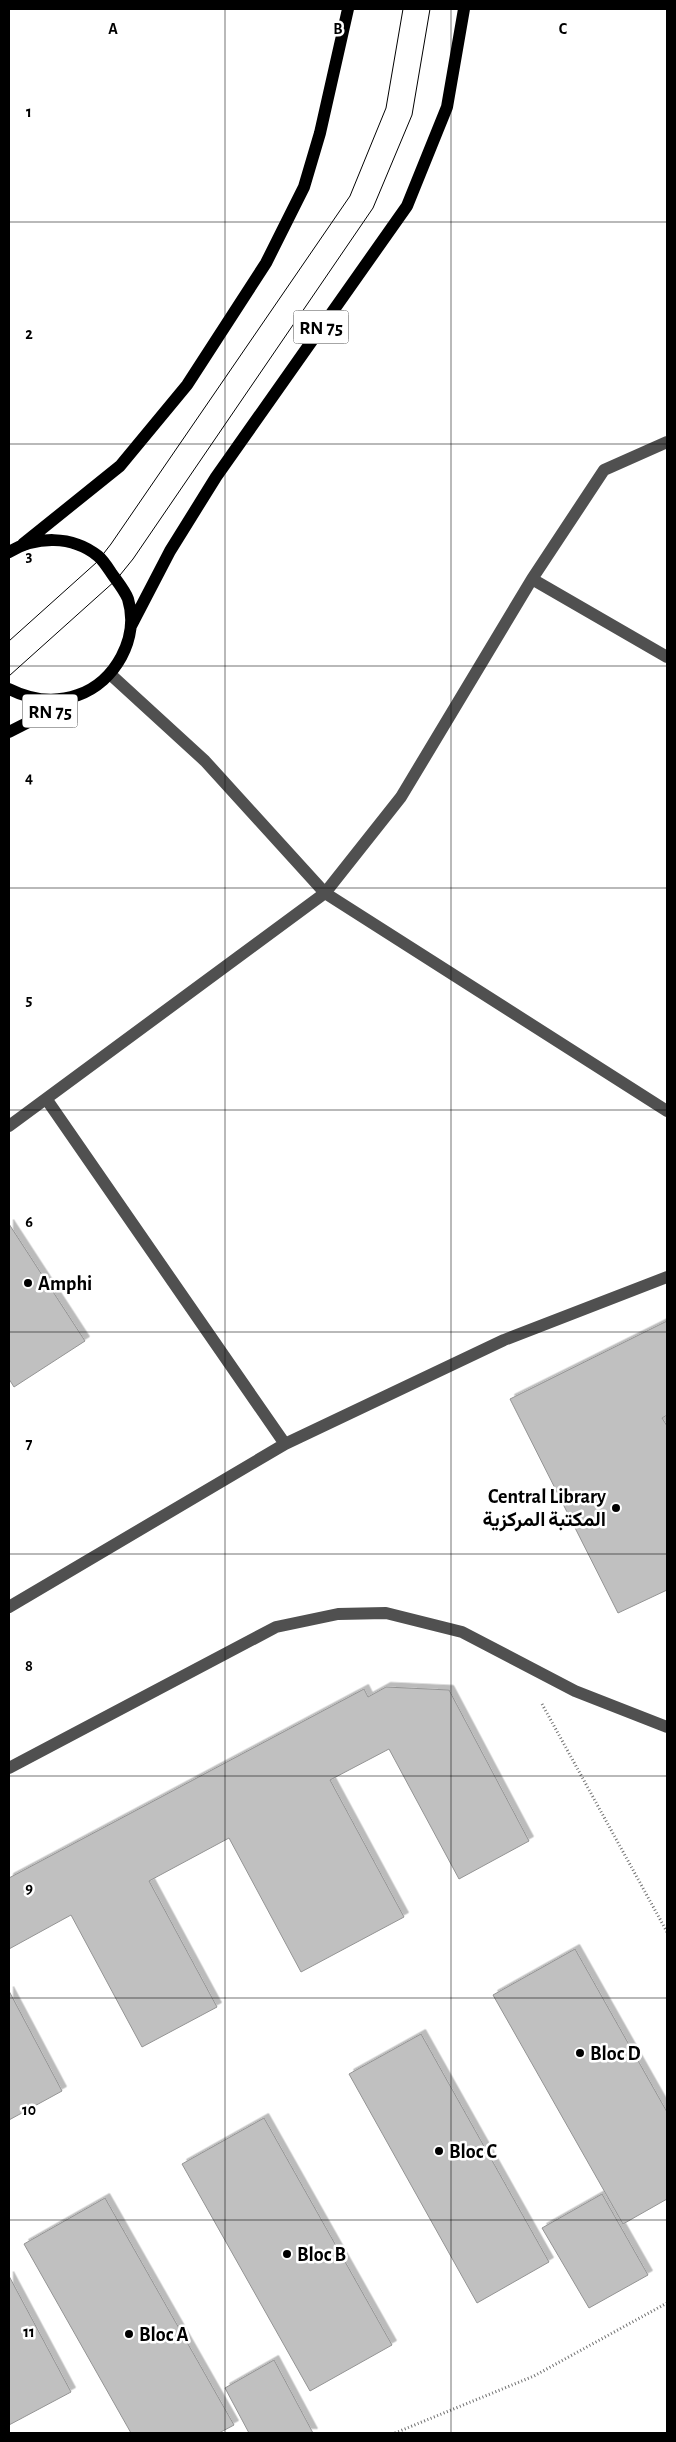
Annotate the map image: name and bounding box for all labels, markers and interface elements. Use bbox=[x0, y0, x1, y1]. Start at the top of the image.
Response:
text: A bbox=[108, 21, 118, 37]
text: B bbox=[333, 21, 343, 37]
text: C bbox=[559, 21, 568, 37]
text: 1 bbox=[26, 104, 32, 120]
road number: RN 75 bbox=[294, 311, 348, 344]
text: 2 bbox=[25, 326, 33, 342]
text: 3 bbox=[26, 548, 33, 564]
road number: RN 75 bbox=[22, 694, 78, 728]
text: 4 bbox=[25, 770, 33, 786]
text: 5 bbox=[26, 992, 33, 1008]
text: 6 bbox=[25, 1214, 33, 1230]
place label: Amphi bbox=[38, 1274, 92, 1294]
marker: Amphi bbox=[22, 1277, 34, 1289]
text: 7 bbox=[26, 1436, 33, 1452]
place label: Central Library المكتبة المركزية bbox=[483, 1487, 606, 1532]
marker: Central Library المكتبة المركزية bbox=[610, 1502, 622, 1514]
text: 8 bbox=[25, 1658, 33, 1674]
text: 9 bbox=[25, 1880, 33, 1896]
place label: Bloc D bbox=[590, 2044, 641, 2064]
marker: Bloc D bbox=[574, 2047, 586, 2059]
text: 10 bbox=[22, 2102, 36, 2118]
place label: Bloc C bbox=[449, 2142, 497, 2162]
marker: Bloc C bbox=[433, 2145, 445, 2157]
place label: Bloc B bbox=[297, 2245, 346, 2265]
marker: Bloc B bbox=[281, 2248, 293, 2260]
text: 11 bbox=[23, 2324, 35, 2340]
place label: Bloc A bbox=[139, 2325, 188, 2345]
marker: Bloc A bbox=[123, 2328, 135, 2340]

